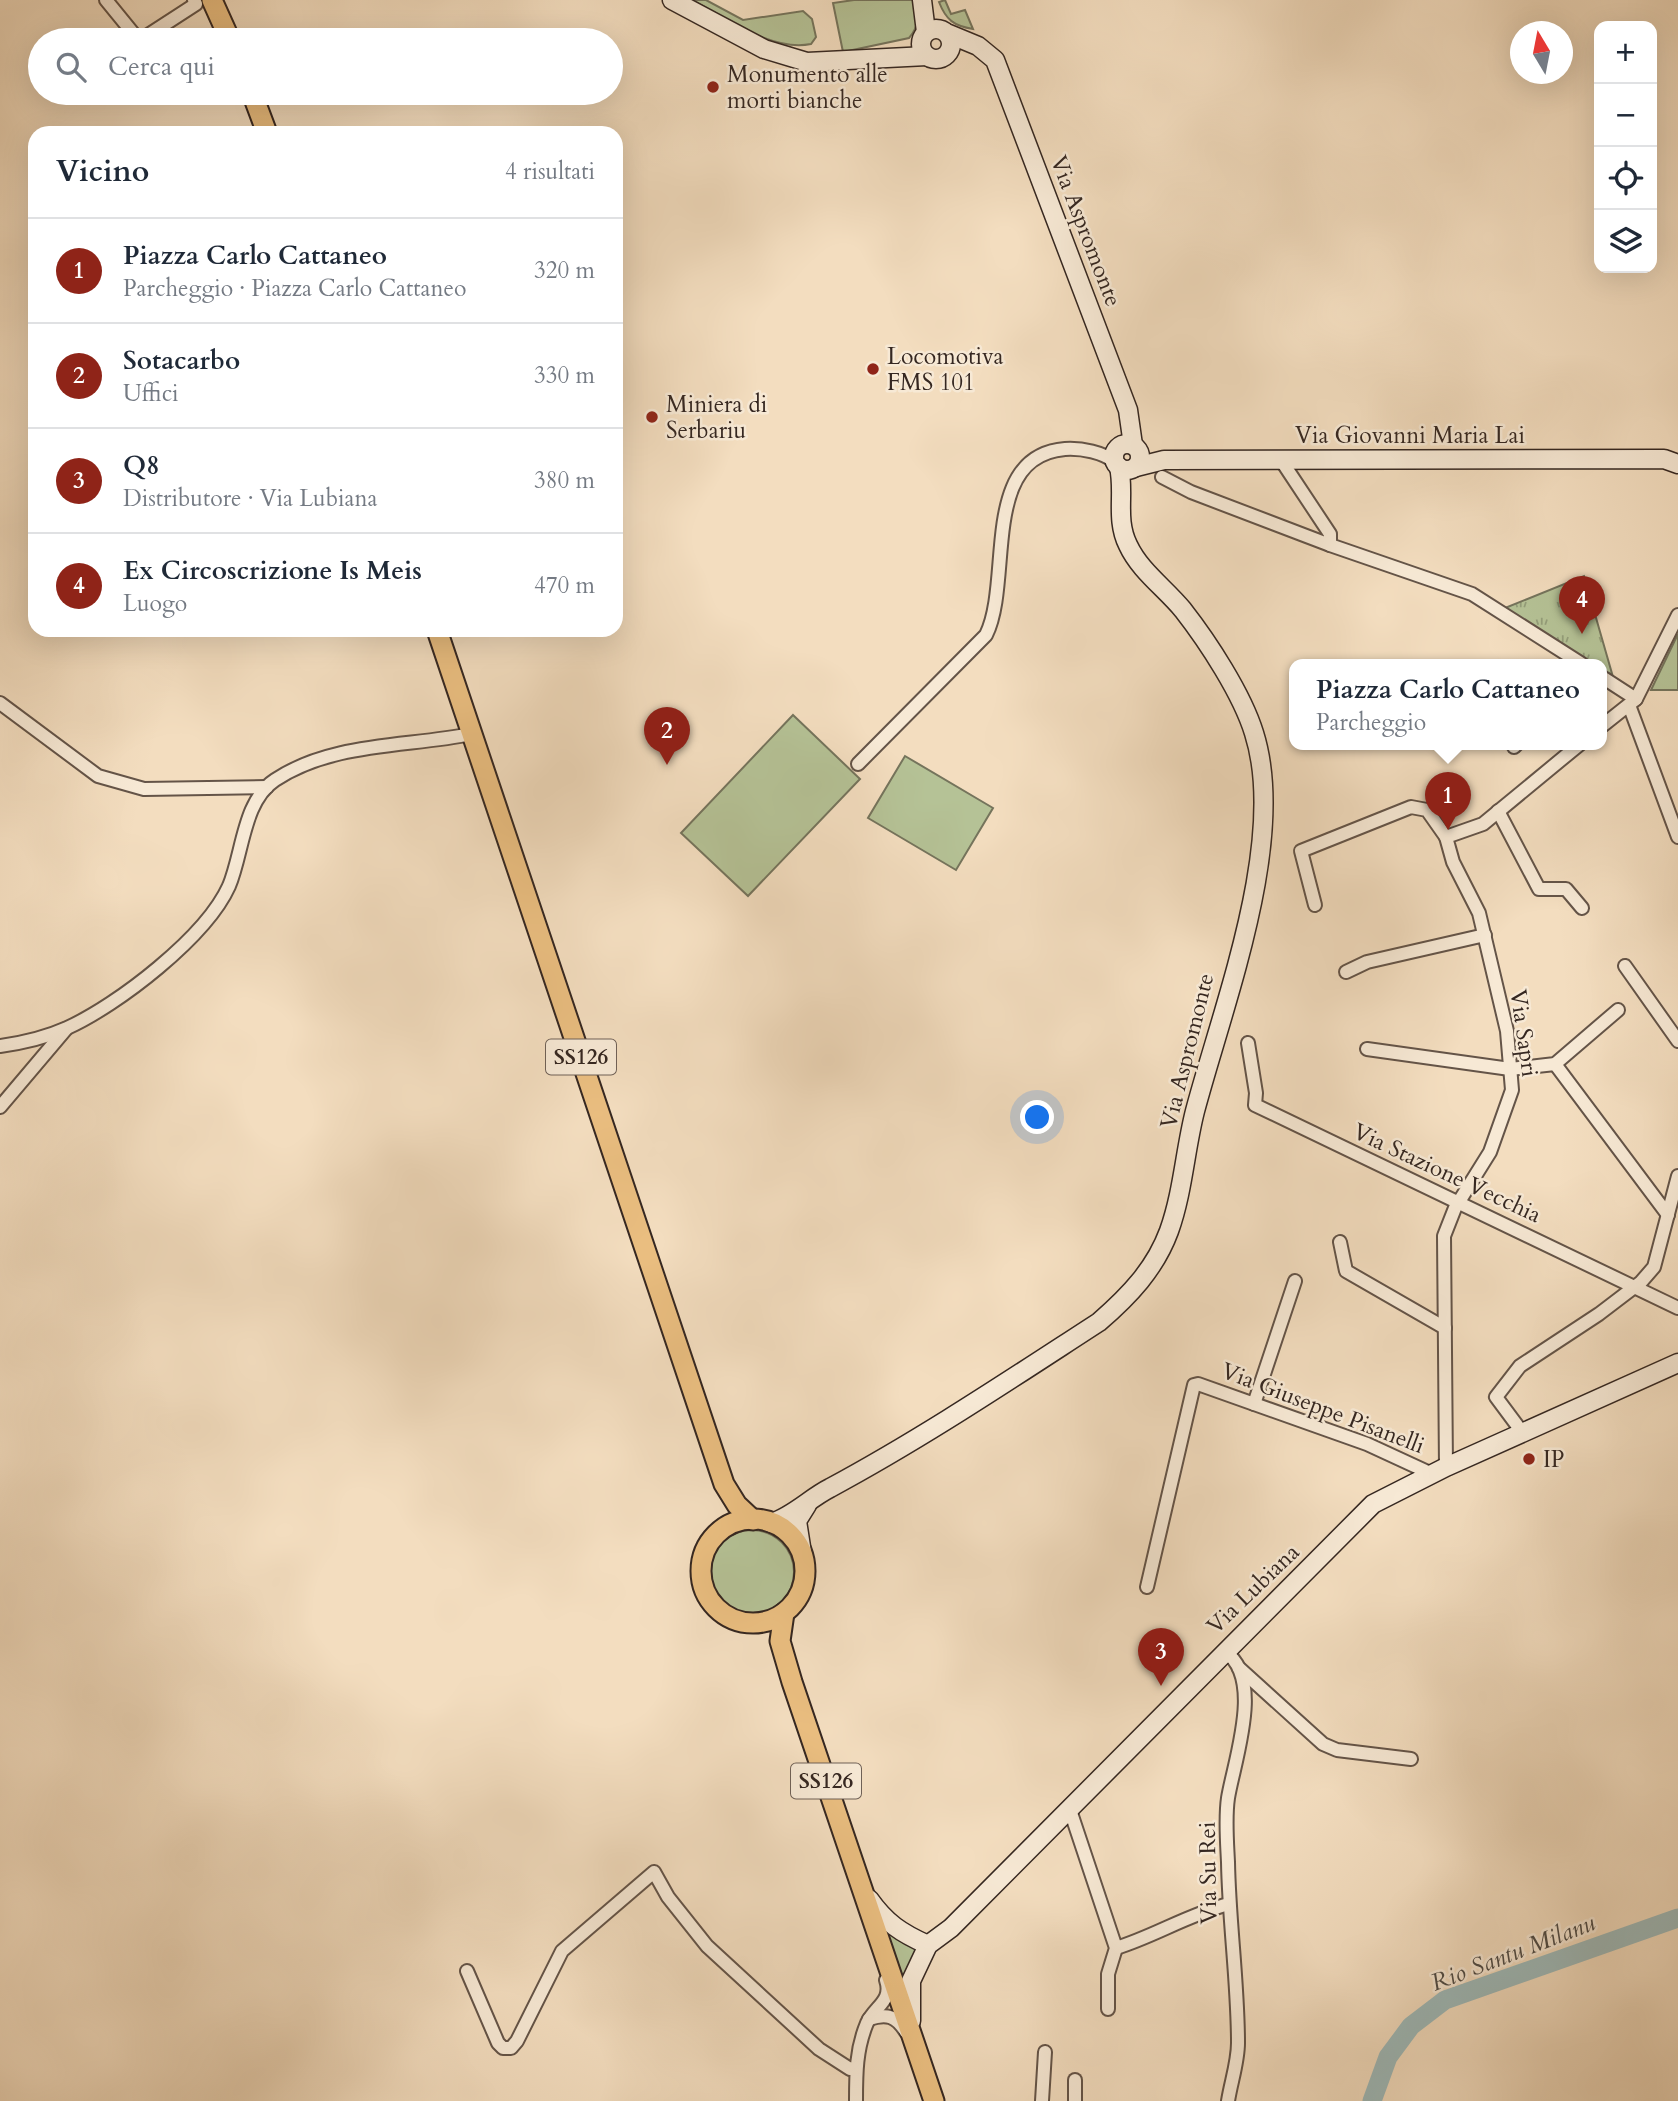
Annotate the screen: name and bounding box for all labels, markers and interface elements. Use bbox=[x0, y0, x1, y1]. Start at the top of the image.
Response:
north arrow bbox=[1510, 21, 1573, 84]
map controls bbox=[1594, 21, 1657, 273]
button: + bbox=[1594, 21, 1657, 84]
search box bbox=[28, 28, 623, 105]
icon: search bbox=[52, 48, 90, 86]
text: Cerca qui bbox=[108, 49, 215, 84]
place label: Monumento alle morti bianche bbox=[727, 59, 888, 116]
marker: Monumento alle morti bianche bbox=[705, 79, 721, 95]
button: − bbox=[1594, 84, 1657, 147]
button: locate bbox=[1594, 147, 1657, 210]
text: Vicino bbox=[56, 151, 149, 192]
street label: Via Aspromonte bbox=[1043, 151, 1129, 311]
text: 4 risultati bbox=[505, 156, 595, 187]
button: layers bbox=[1594, 210, 1657, 273]
text: Piazza Carlo Cattaneo bbox=[123, 238, 387, 273]
text: 1 bbox=[73, 255, 85, 286]
text: 320 m bbox=[534, 255, 595, 286]
text: Parcheggio · Piazza Carlo Cattaneo bbox=[123, 273, 466, 304]
place label: Locomotiva FMS 101 bbox=[887, 341, 1004, 398]
text: Sotacarbo bbox=[123, 343, 240, 378]
text: 2 bbox=[73, 360, 85, 391]
text: 330 m bbox=[534, 360, 595, 391]
marker: Locomotiva FMS 101 bbox=[865, 361, 881, 377]
text: Uffici bbox=[123, 378, 179, 409]
place label: Miniera di Serbariu bbox=[666, 389, 767, 446]
marker: Miniera di Serbariu bbox=[644, 409, 660, 425]
street label: Via Giovanni Maria Lai bbox=[1295, 420, 1525, 451]
text: Q8 bbox=[123, 448, 159, 483]
text: 3 bbox=[73, 465, 85, 496]
text: 380 m bbox=[534, 465, 595, 496]
text: Distributore · Via Lubiana bbox=[123, 483, 377, 514]
text: Ex Circoscrizione Is Meis bbox=[123, 553, 422, 588]
text: 4 bbox=[73, 570, 85, 601]
text: 470 m bbox=[534, 570, 595, 601]
pin: 4 bbox=[1559, 576, 1605, 634]
text: Luogo bbox=[123, 588, 187, 619]
popup bbox=[1289, 659, 1607, 750]
text: Piazza Carlo Cattaneo bbox=[1316, 672, 1580, 707]
pin: 2 bbox=[644, 707, 690, 765]
text: Parcheggio bbox=[1316, 707, 1426, 738]
pin: 1 bbox=[1425, 772, 1471, 830]
street label: Via Aspromonte bbox=[1153, 970, 1221, 1132]
street label: Via Sapri bbox=[1503, 987, 1545, 1079]
road number: SS126 bbox=[546, 1040, 616, 1074]
your location bbox=[1020, 1100, 1054, 1134]
street label: Via Stazione Vecchia bbox=[1348, 1116, 1546, 1230]
street label: Via Giuseppe Pisanelli bbox=[1217, 1355, 1429, 1461]
place label: IP bbox=[1543, 1444, 1564, 1475]
marker: IP bbox=[1521, 1451, 1537, 1467]
street label: Via Lubiana bbox=[1200, 1537, 1306, 1641]
pin: 3 bbox=[1138, 1628, 1184, 1686]
road number: SS126 bbox=[791, 1764, 861, 1798]
street label: Via Su Rei bbox=[1192, 1821, 1224, 1925]
water label: Rio Santu Milanu bbox=[1426, 1907, 1600, 1999]

